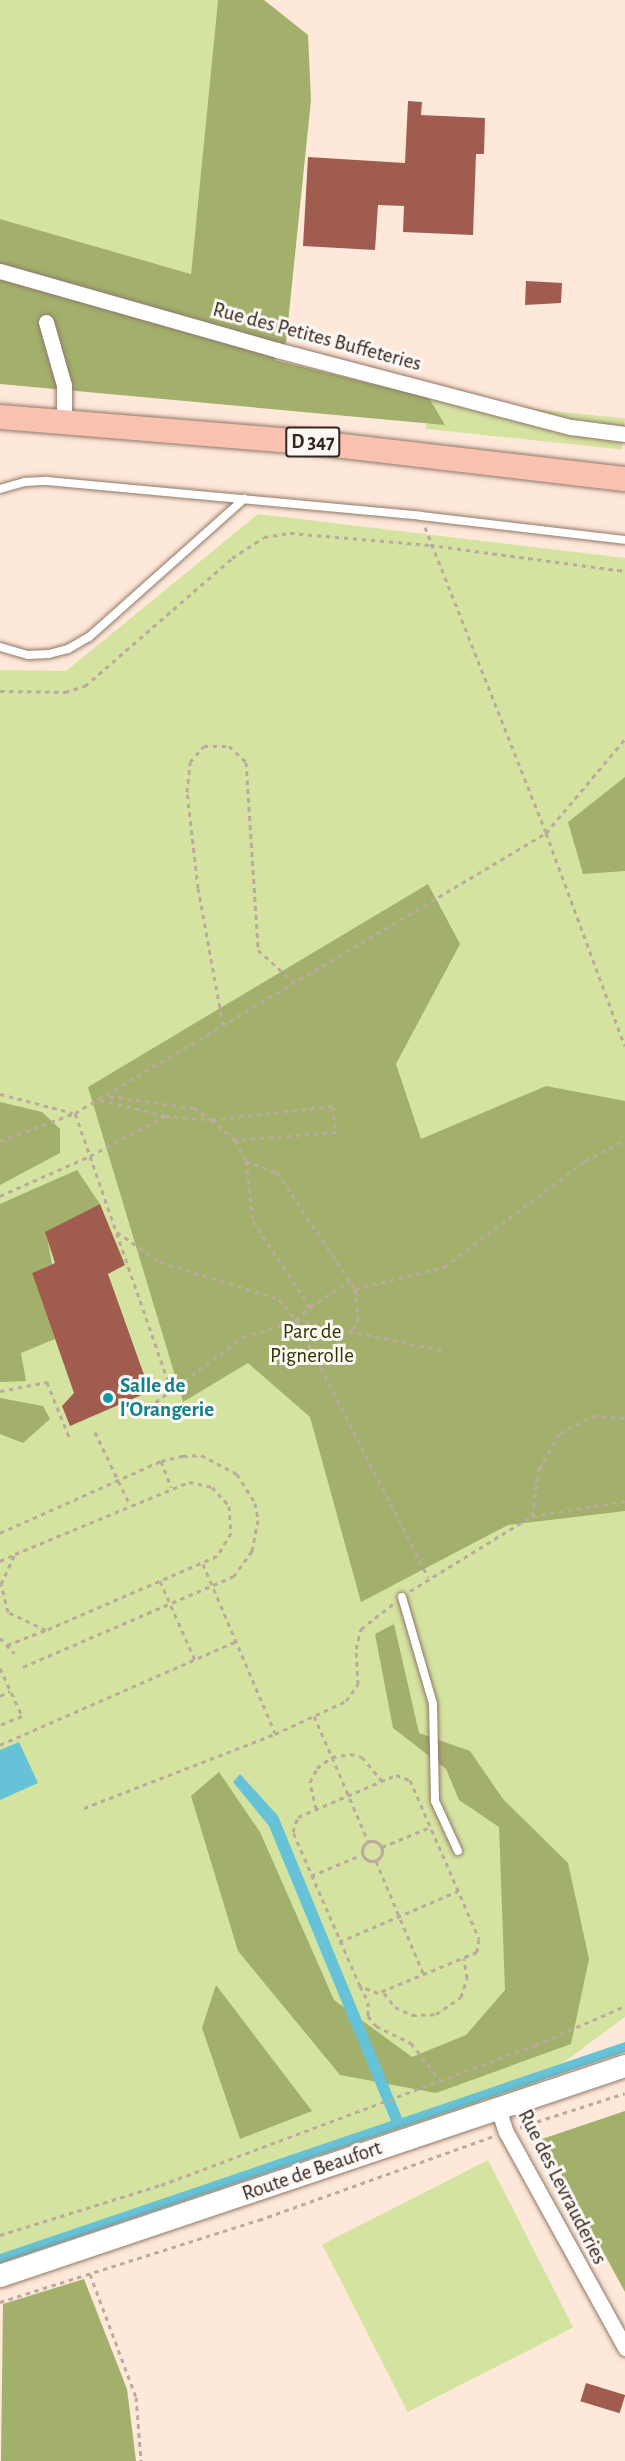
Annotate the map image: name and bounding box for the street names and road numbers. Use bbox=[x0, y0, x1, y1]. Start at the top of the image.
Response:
street label: Rue des Petites Buffeteries bbox=[210, 297, 424, 377]
road number: D 347 bbox=[284, 425, 342, 459]
street label: Rue des Levrauderies bbox=[512, 2105, 612, 2269]
street label: Route de Beaufort bbox=[239, 2135, 385, 2207]

